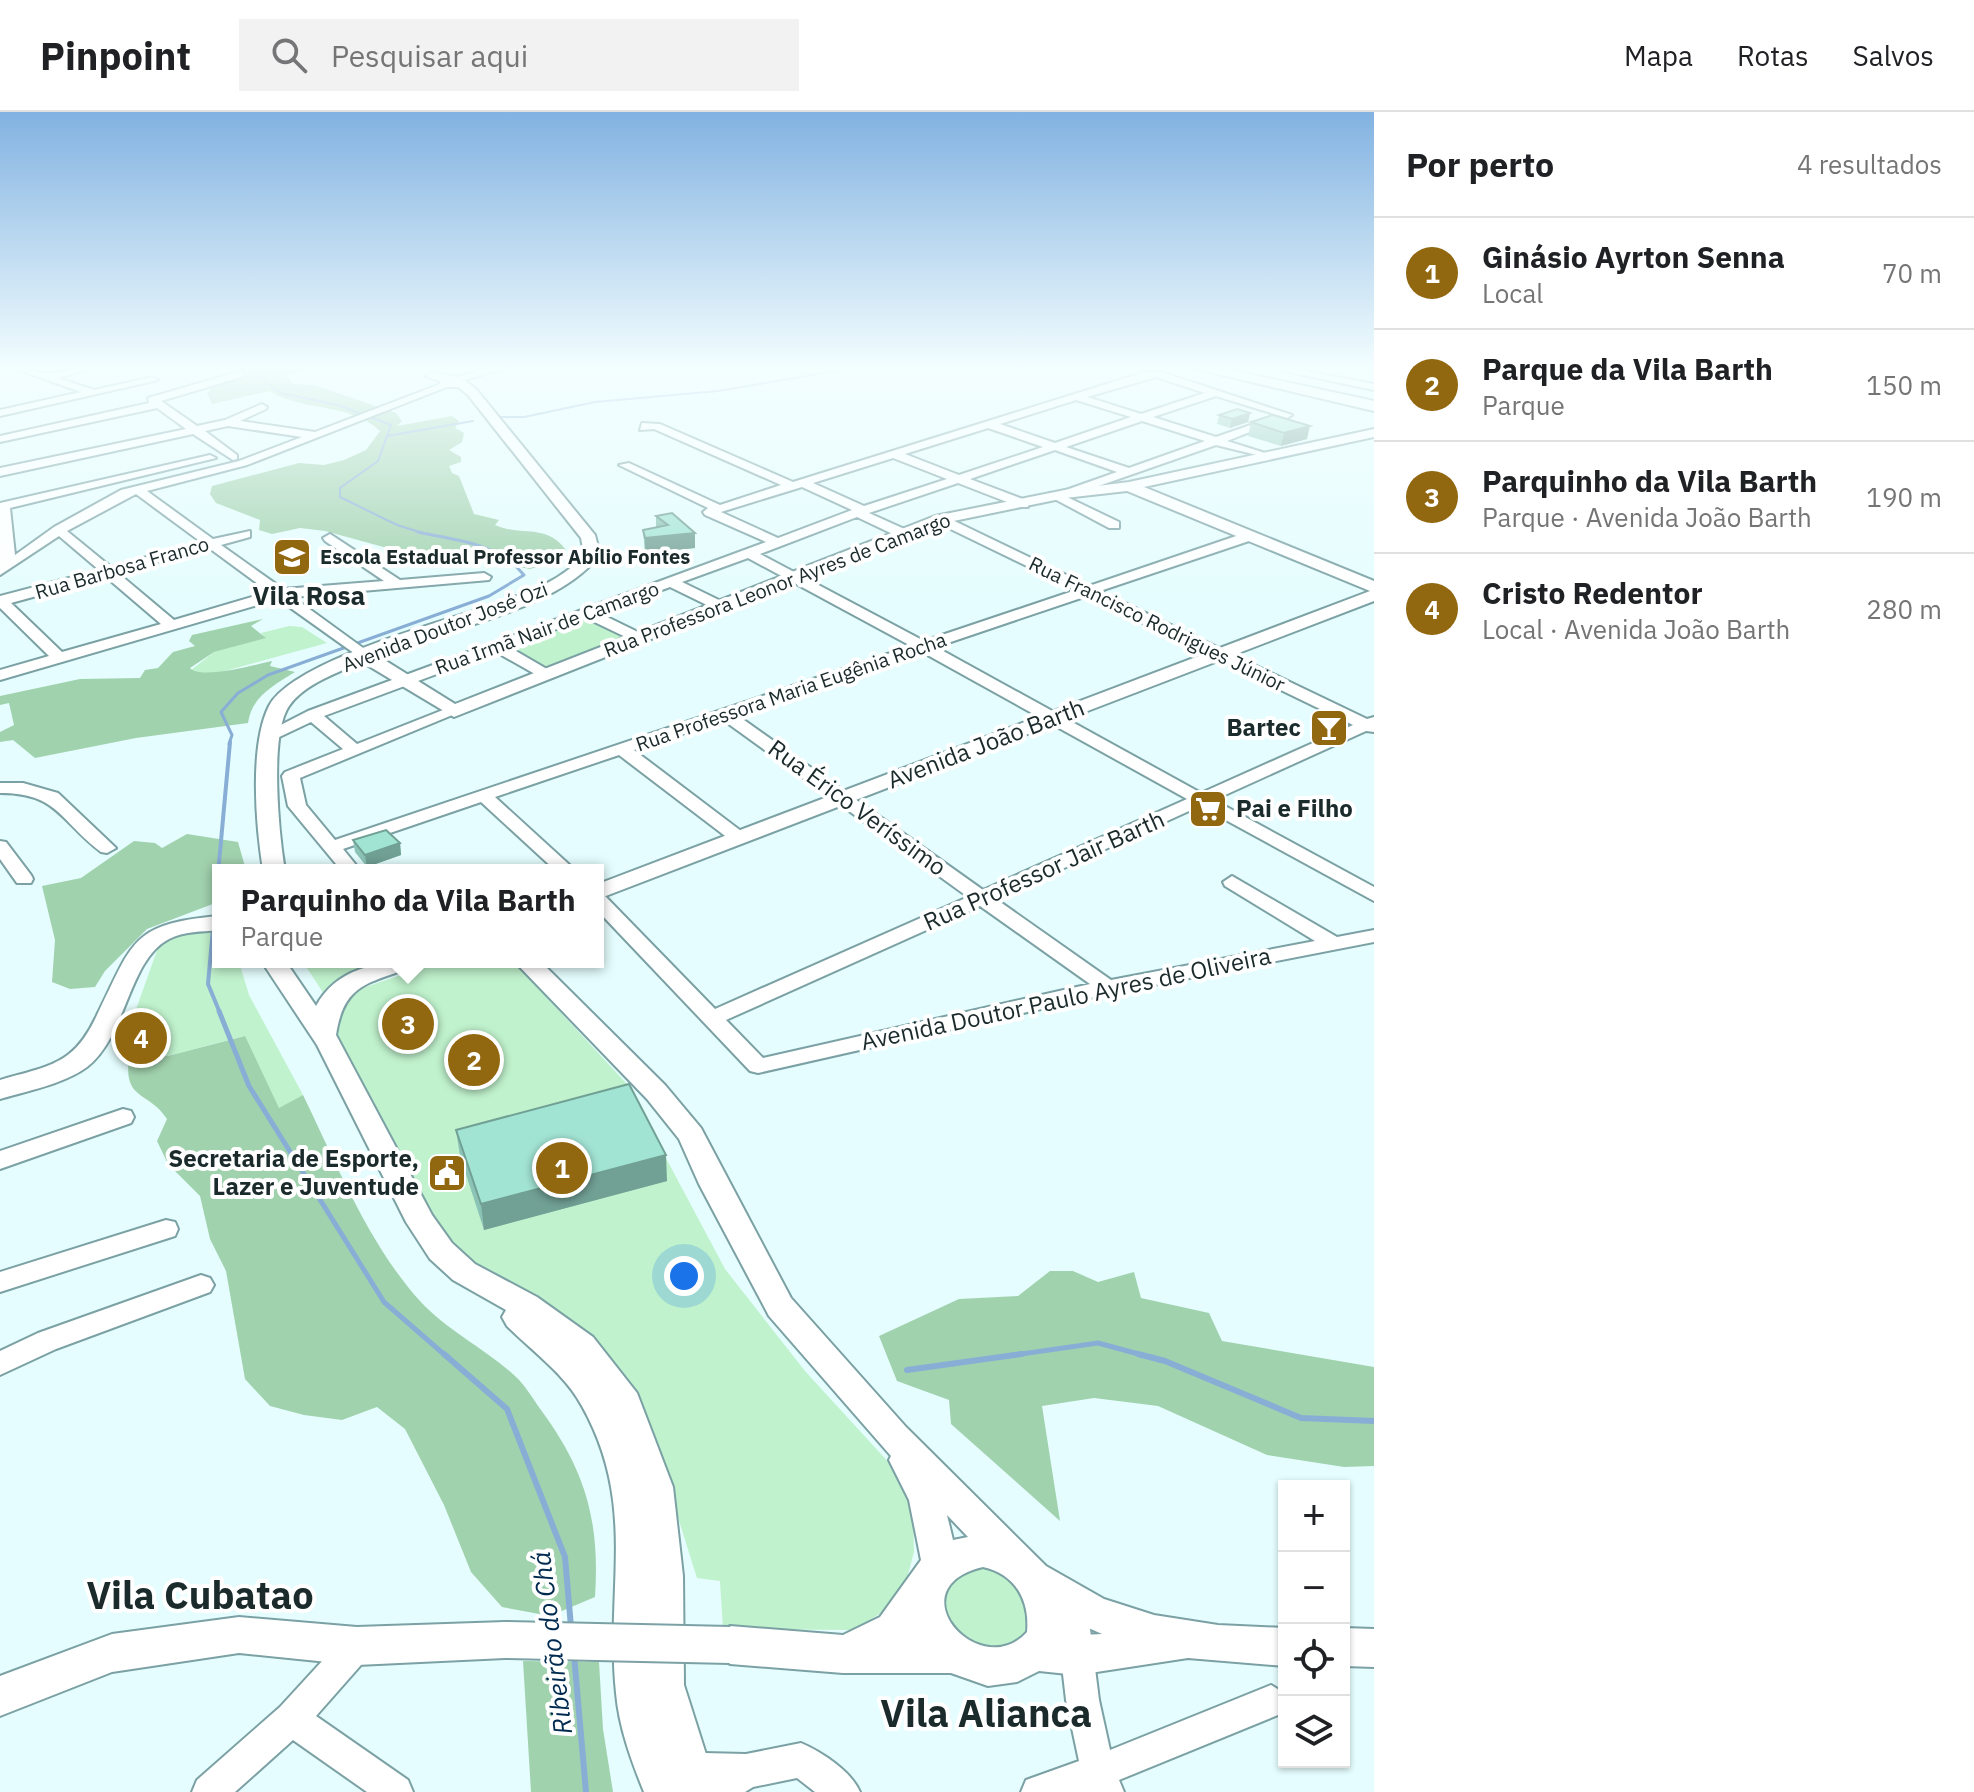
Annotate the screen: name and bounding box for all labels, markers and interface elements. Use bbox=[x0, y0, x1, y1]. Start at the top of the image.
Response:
search box bbox=[239, 19, 799, 91]
text: Pinpoint bbox=[40, 31, 191, 80]
icon: search bbox=[267, 33, 311, 77]
text: Pesquisar aqui bbox=[331, 36, 528, 75]
text: Mapa bbox=[1624, 37, 1693, 74]
text: Rotas bbox=[1737, 37, 1809, 74]
text: Salvos bbox=[1853, 37, 1934, 74]
text: Por perto bbox=[1406, 142, 1554, 186]
text: 4 resultados bbox=[1797, 147, 1942, 181]
text: Ginásio Ayrton Senna bbox=[1482, 237, 1785, 276]
text: 1 bbox=[1424, 256, 1440, 290]
text: 70 m bbox=[1882, 256, 1942, 290]
text: Local bbox=[1482, 276, 1543, 310]
text: Parque da Vila Barth bbox=[1482, 349, 1773, 388]
text: 2 bbox=[1424, 368, 1440, 402]
text: 150 m bbox=[1866, 368, 1942, 402]
text: Parque bbox=[1482, 388, 1565, 422]
text: Parquinho da Vila Barth bbox=[1482, 461, 1817, 500]
text: 3 bbox=[1424, 480, 1440, 514]
text: 190 m bbox=[1866, 480, 1942, 514]
text: Parque · Avenida João Barth bbox=[1482, 500, 1812, 534]
street label: Rua Professora Leonor Ayres de Camargo bbox=[600, 506, 954, 663]
street label: Rua Barbosa Franco bbox=[32, 530, 212, 605]
school or university icon: Escola Estadual Professor Abílio Fontes bbox=[271, 536, 313, 578]
place label: Escola Estadual Professor Abílio Fontes bbox=[320, 543, 690, 570]
street label: Rua Francisco Rodrigues Júnior bbox=[1025, 550, 1290, 697]
text: Cristo Redentor bbox=[1482, 573, 1703, 612]
street label: Rua Irmã Nair de Camargo bbox=[431, 574, 663, 681]
street label: Avenida Doutor José Ozi bbox=[338, 575, 551, 678]
district label: Vila Rosa bbox=[253, 578, 366, 612]
text: 4 bbox=[1424, 592, 1440, 626]
text: 280 m bbox=[1866, 592, 1942, 626]
text: Local · Avenida João Barth bbox=[1482, 612, 1790, 646]
street label: Rua Professora Maria Eugênia Rocha bbox=[632, 625, 950, 758]
street label: Avenida João Barth bbox=[882, 691, 1089, 795]
bar icon: Bartec bbox=[1308, 707, 1350, 749]
place label: Bartec bbox=[1227, 711, 1301, 743]
street label: Rua Érico Veríssimo bbox=[762, 732, 953, 883]
supermarket icon: Pai e Filho bbox=[1187, 788, 1229, 830]
place label: Pai e Filho bbox=[1236, 792, 1353, 824]
street label: Rua Professor Jair Barth bbox=[918, 802, 1169, 938]
popup bbox=[212, 864, 604, 968]
text: Parquinho da Vila Barth bbox=[240, 880, 576, 919]
text: Parque bbox=[240, 919, 323, 953]
street label: Avenida Doutor Paulo Ayres de Oliveira bbox=[858, 939, 1274, 1057]
pin: 3 bbox=[382, 994, 434, 1054]
pin: 4 bbox=[115, 1008, 167, 1068]
pin: 2 bbox=[448, 1030, 500, 1090]
pin: 1 bbox=[536, 1138, 588, 1198]
place label: Secretaria de Esporte, Lazer e Juventude bbox=[168, 1142, 419, 1202]
public building icon: Secretaria de Esporte, Lazer e Juventude bbox=[426, 1152, 468, 1194]
your location bbox=[664, 1256, 704, 1296]
map controls bbox=[1278, 1480, 1350, 1768]
button: + bbox=[1278, 1480, 1350, 1552]
water label: Ribeirão do Chá bbox=[523, 1550, 579, 1737]
button: − bbox=[1278, 1552, 1350, 1624]
district label: Vila Cubatao bbox=[86, 1570, 314, 1619]
button: locate bbox=[1278, 1624, 1350, 1696]
district label: Vila Alianca bbox=[880, 1688, 1092, 1737]
button: layers bbox=[1278, 1696, 1350, 1768]

